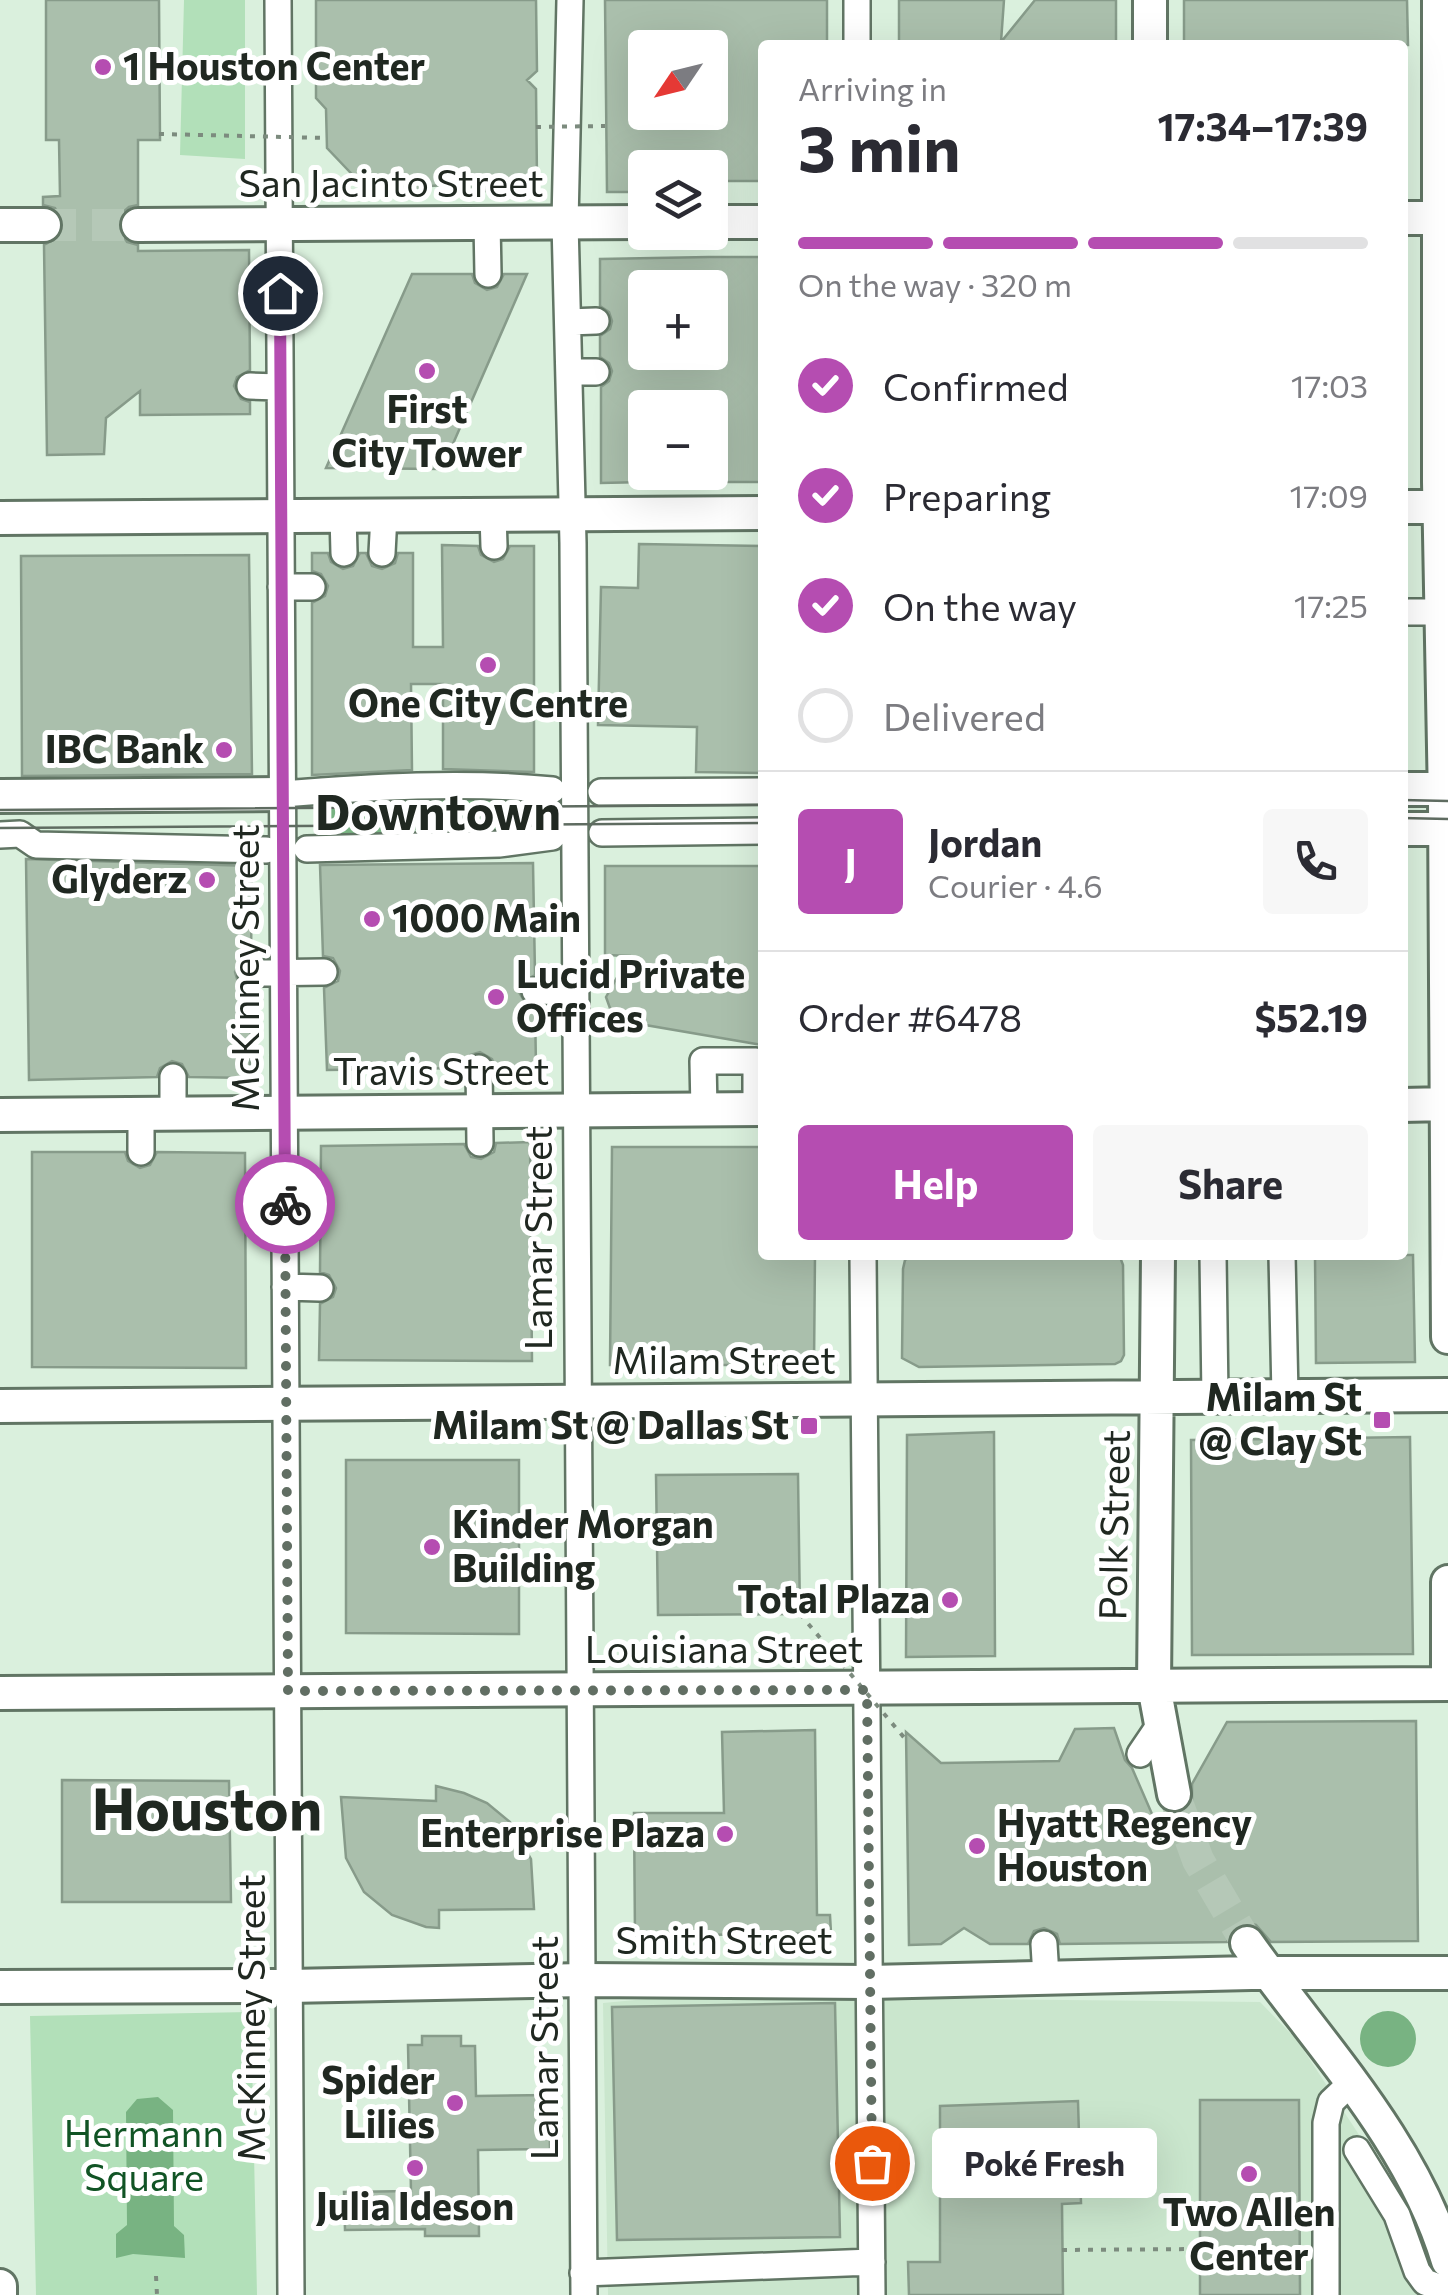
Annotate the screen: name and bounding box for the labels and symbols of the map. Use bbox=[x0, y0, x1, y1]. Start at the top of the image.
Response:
north arrow bbox=[628, 30, 728, 130]
place label: 1 Houston Center bbox=[123, 41, 426, 88]
marker: 1 Houston Center bbox=[92, 56, 114, 78]
street label: San Jacinto Street bbox=[238, 158, 544, 205]
pin bbox=[238, 251, 323, 336]
marker: First City Tower bbox=[416, 360, 438, 382]
place label: First City Tower bbox=[332, 384, 523, 475]
marker: One City Centre bbox=[477, 654, 499, 676]
place label: One City Centre bbox=[348, 678, 628, 725]
place label: IBC Bank bbox=[45, 724, 204, 771]
marker: IBC Bank bbox=[213, 739, 235, 761]
district label: Downtown bbox=[315, 781, 561, 840]
street label: McKinney Street bbox=[220, 824, 267, 1112]
place label: Glyderz bbox=[51, 854, 187, 901]
marker: Glyderz bbox=[196, 869, 218, 891]
place label: 1000 Main bbox=[392, 893, 581, 940]
marker: 1000 Main bbox=[361, 908, 383, 930]
place label: Lucid Private Offices bbox=[516, 949, 745, 1040]
marker: Lucid Private Offices bbox=[485, 986, 507, 1008]
street label: Travis Street bbox=[333, 1046, 549, 1093]
street label: Lamar Street bbox=[513, 1126, 560, 1350]
courier bbox=[235, 1154, 335, 1254]
street label: Milam Street bbox=[612, 1335, 836, 1382]
place label: Milam St @ Clay St bbox=[1198, 1372, 1362, 1463]
place label: Milam St @ Dallas St bbox=[432, 1400, 789, 1447]
marker: Milam St @ Clay St bbox=[1371, 1409, 1393, 1431]
marker: Milam St @ Dallas St bbox=[798, 1415, 820, 1437]
street label: Polk Street bbox=[1087, 1429, 1138, 1621]
place label: Kinder Morgan Building bbox=[452, 1499, 714, 1590]
marker: Kinder Morgan Building bbox=[421, 1536, 443, 1558]
place label: Total Plaza bbox=[737, 1574, 930, 1621]
marker: Total Plaza bbox=[939, 1589, 961, 1611]
street label: Louisiana Street bbox=[585, 1624, 863, 1671]
district label: Houston bbox=[92, 1771, 322, 1842]
place label: Hyatt Regency Houston bbox=[997, 1798, 1252, 1889]
place label: Enterprise Plaza bbox=[420, 1808, 705, 1855]
marker: Enterprise Plaza bbox=[714, 1823, 736, 1845]
marker: Hyatt Regency Houston bbox=[966, 1835, 988, 1857]
street label: McKinney Street bbox=[226, 1874, 273, 2162]
street label: Smith Street bbox=[615, 1915, 833, 1962]
street label: Lamar Street bbox=[519, 1936, 566, 2160]
place label: Spider Lilies bbox=[321, 2055, 435, 2146]
marker: Spider Lilies bbox=[444, 2092, 466, 2114]
park label: Hermann Square bbox=[64, 2108, 224, 2199]
pin bbox=[830, 2121, 915, 2206]
callout: Poké Fresh bbox=[932, 2128, 1157, 2198]
marker: Julia Ideson bbox=[404, 2157, 426, 2179]
marker: Two Allen Center bbox=[1238, 2163, 1260, 2185]
place label: Julia Ideson bbox=[316, 2181, 514, 2228]
place label: Two Allen Center bbox=[1162, 2187, 1336, 2278]

